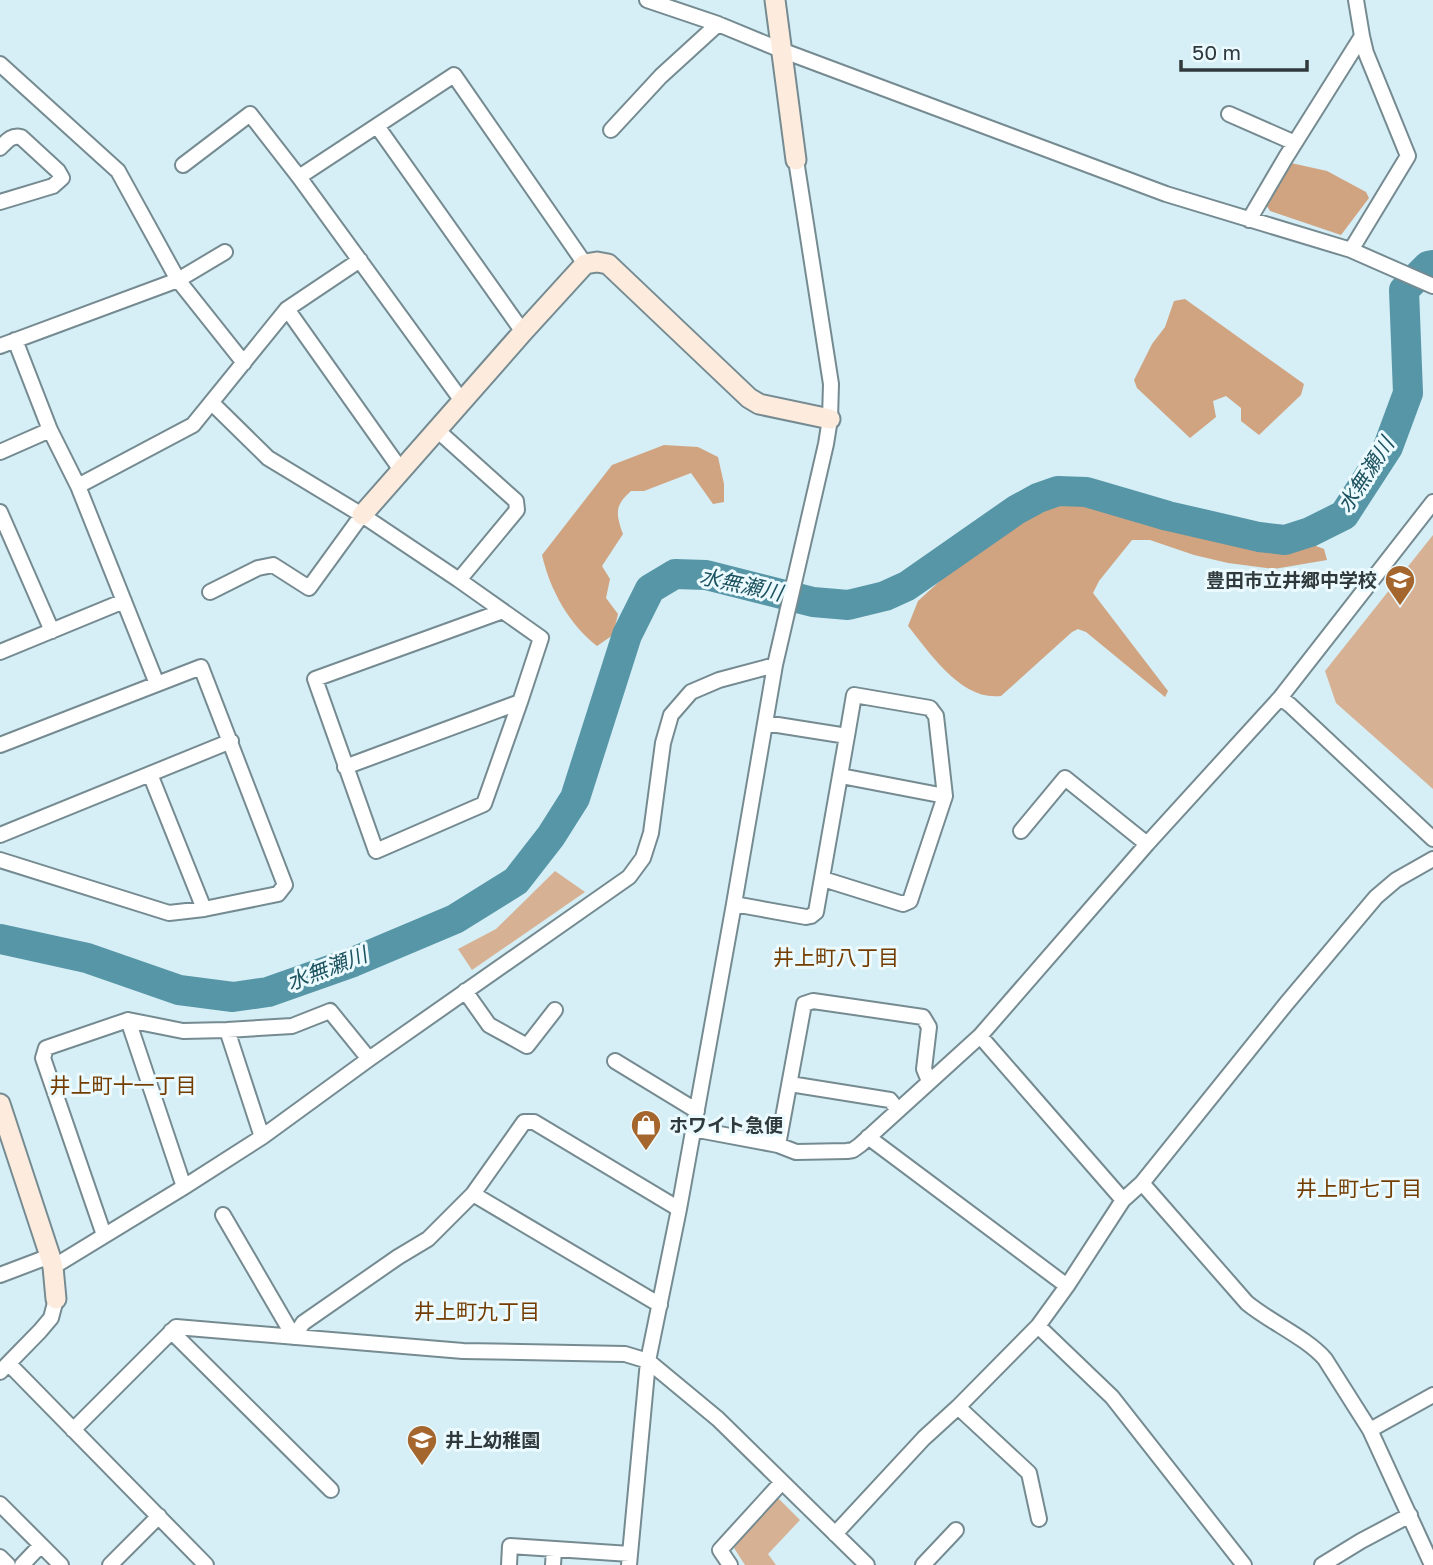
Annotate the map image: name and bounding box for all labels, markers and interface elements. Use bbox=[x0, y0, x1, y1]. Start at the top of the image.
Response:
scale bar bbox=[1181, 28, 1307, 72]
text: 50 m bbox=[1192, 39, 1241, 65]
water label: 水無瀬川 bbox=[1331, 430, 1400, 517]
water label: 水無瀬川 bbox=[697, 563, 787, 606]
school or university icon: 豊田市立井郷中学校 bbox=[1383, 563, 1417, 607]
place label: 豊田市立井郷中学校 bbox=[1206, 568, 1377, 591]
water label: 水無瀬川 bbox=[283, 940, 372, 995]
district label: 井上町八丁目 bbox=[773, 944, 899, 970]
district label: 井上町十一丁目 bbox=[50, 1072, 197, 1098]
shop icon: ホワイト急便 bbox=[629, 1108, 663, 1152]
place label: ホワイト急便 bbox=[669, 1113, 783, 1136]
district label: 井上町七丁目 bbox=[1296, 1175, 1422, 1201]
district label: 井上町九丁目 bbox=[414, 1298, 540, 1324]
school or university icon: 井上幼稚園 bbox=[405, 1423, 439, 1467]
place label: 井上幼稚園 bbox=[445, 1428, 540, 1451]

